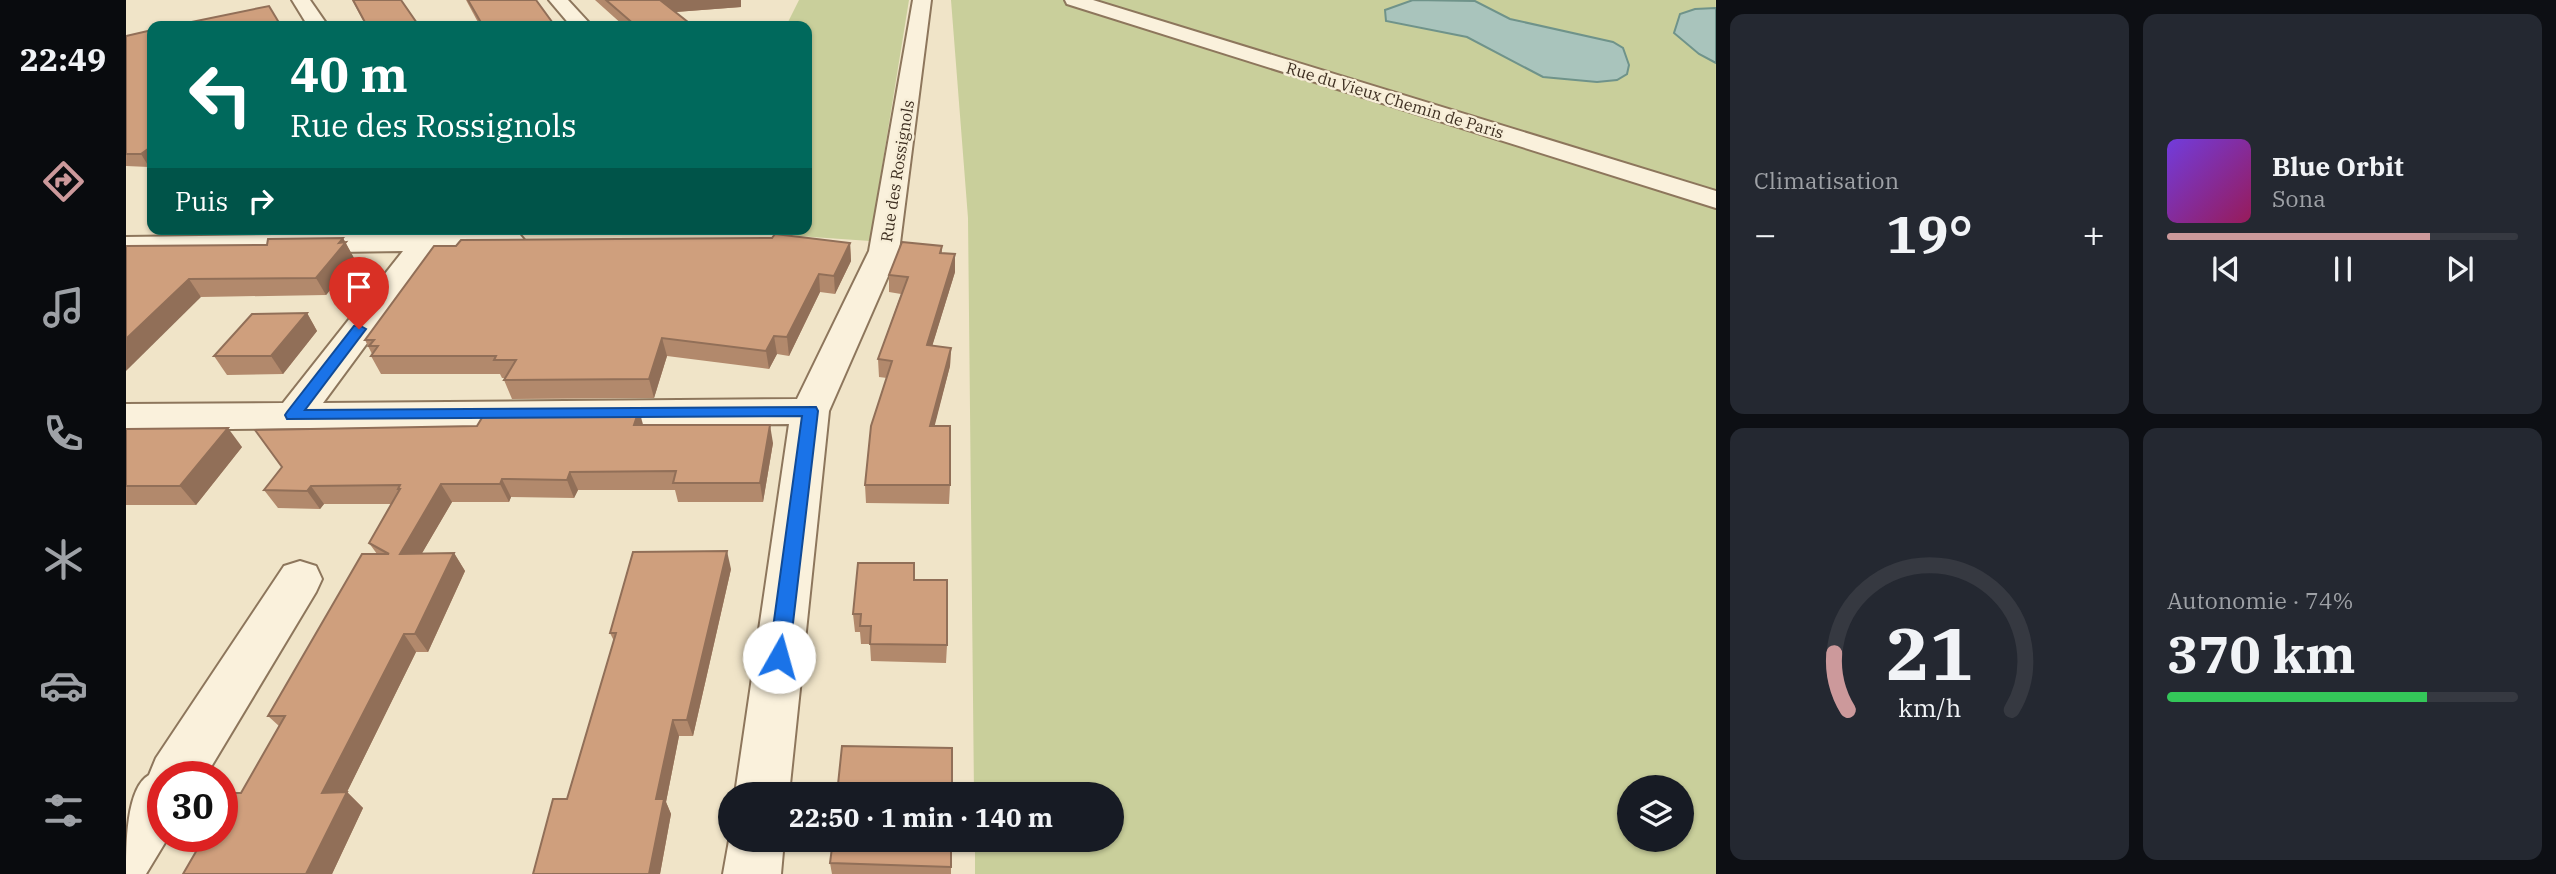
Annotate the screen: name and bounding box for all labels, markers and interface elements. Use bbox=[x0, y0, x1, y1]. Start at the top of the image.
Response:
text: 22:49 bbox=[20, 38, 106, 80]
text: 40 m bbox=[290, 42, 408, 105]
icon: left bbox=[175, 49, 266, 140]
street label: Rue du Vieux Chemin de Paris bbox=[1284, 57, 1506, 143]
street label: Rue des Rossignols bbox=[876, 99, 918, 243]
text: Rue des Rossignols bbox=[290, 104, 577, 146]
text: Blue Orbit bbox=[2272, 149, 2404, 183]
icon: directions bbox=[39, 157, 88, 206]
text: Climatisation bbox=[1754, 165, 1899, 195]
icon: right bbox=[242, 182, 280, 220]
text: Sona bbox=[2272, 183, 2326, 213]
text: Puis bbox=[175, 184, 228, 218]
text: 19° bbox=[1886, 200, 1973, 267]
text: − bbox=[1754, 209, 1777, 258]
text: + bbox=[2082, 209, 2105, 258]
icon: previous bbox=[2207, 250, 2245, 288]
icon: pause bbox=[2324, 250, 2362, 288]
icon: next bbox=[2441, 250, 2479, 288]
pin bbox=[329, 257, 389, 329]
icon: arrive bbox=[340, 268, 378, 306]
icon: music bbox=[39, 283, 88, 332]
icon: phone bbox=[39, 409, 88, 458]
icon: climate bbox=[39, 535, 88, 584]
text: Autonomie · 74% bbox=[2167, 585, 2354, 615]
text: 21 bbox=[1886, 605, 1973, 700]
position arrow bbox=[742, 620, 816, 694]
text: 370 km bbox=[2167, 620, 2356, 687]
icon: car bbox=[39, 661, 88, 710]
text: km/h bbox=[1898, 691, 1961, 724]
speed limit sign: 30 bbox=[147, 761, 238, 852]
map controls bbox=[1617, 775, 1694, 852]
button: layers bbox=[1617, 775, 1694, 852]
icon: filters bbox=[39, 786, 88, 835]
text: 22:50 · 1 min · 140 m bbox=[789, 800, 1053, 834]

